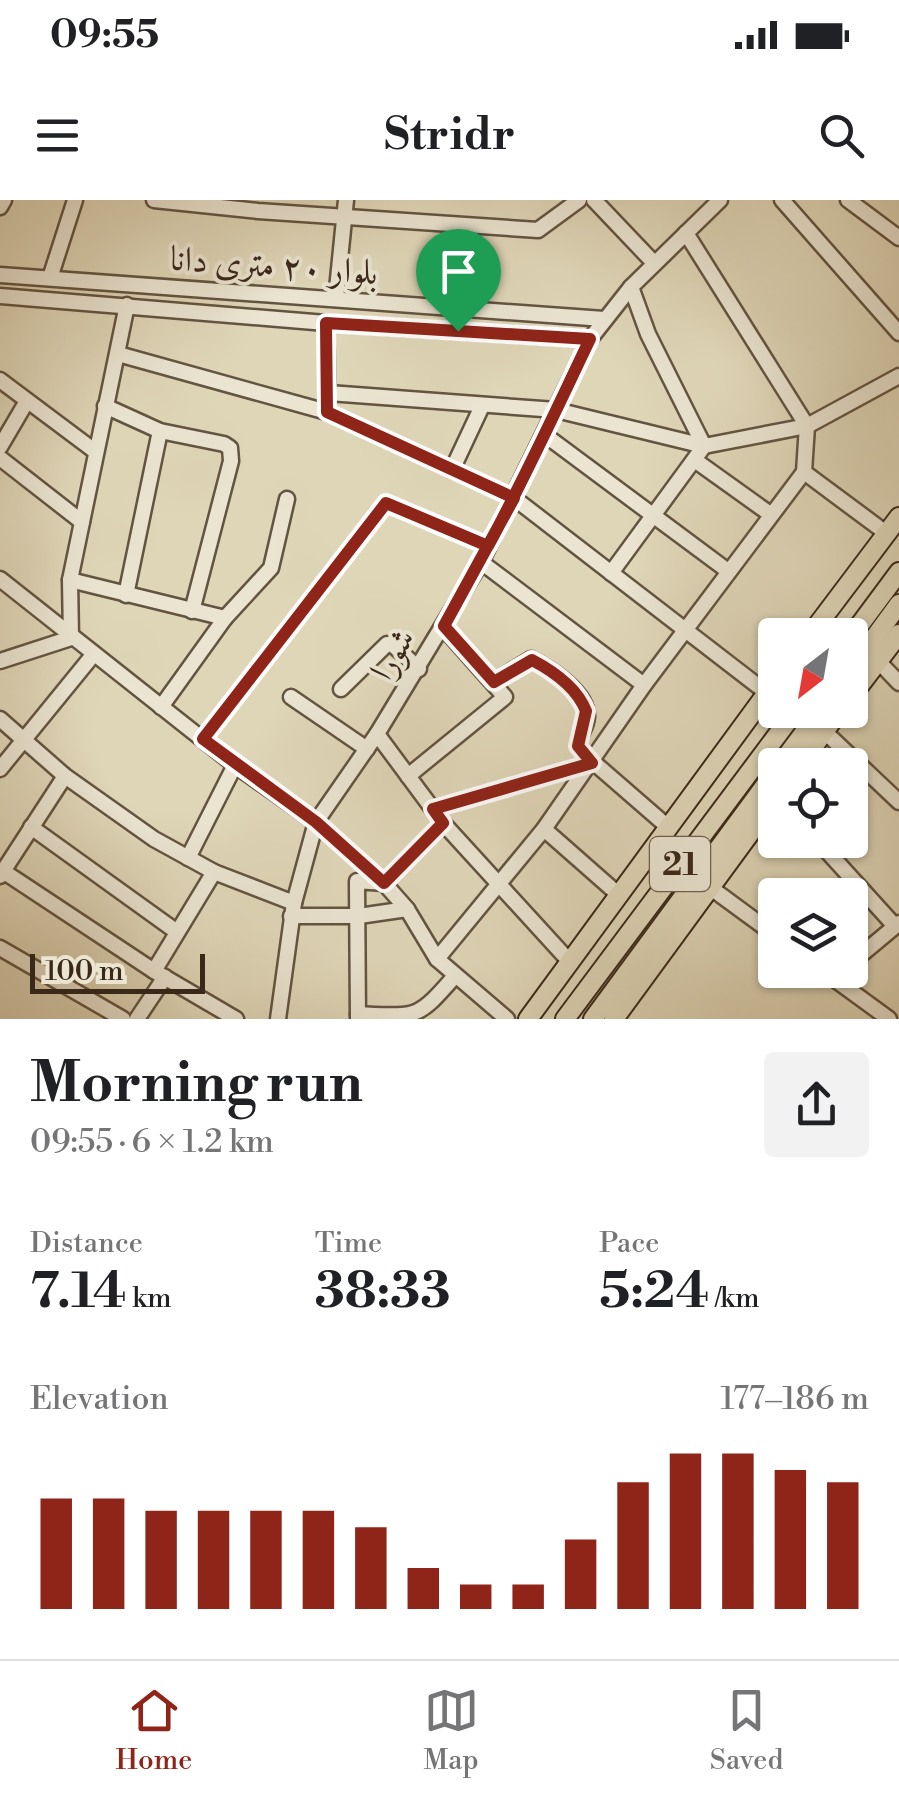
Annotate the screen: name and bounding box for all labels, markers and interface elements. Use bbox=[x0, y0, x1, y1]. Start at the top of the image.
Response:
text: 09:55 bbox=[50, 12, 159, 59]
text: Stridr bbox=[384, 107, 515, 164]
icon: menu bbox=[30, 108, 85, 163]
icon: search bbox=[814, 108, 869, 163]
pin bbox=[416, 229, 501, 332]
street label: بلوار ۲۰ متری دانا bbox=[168, 238, 379, 295]
icon: arrive bbox=[431, 244, 486, 299]
north arrow bbox=[758, 618, 868, 728]
map controls bbox=[758, 618, 868, 988]
street label: شورا bbox=[361, 621, 425, 689]
button: locate bbox=[758, 748, 868, 858]
road number: 21 bbox=[650, 837, 710, 891]
button: layers bbox=[758, 878, 868, 988]
scale bar bbox=[30, 949, 205, 994]
text: 100 m bbox=[45, 954, 124, 989]
text: Morning run bbox=[30, 1050, 363, 1119]
button: share bbox=[764, 1052, 869, 1157]
text: 09:55 · 6 × 1.2 km bbox=[30, 1122, 274, 1162]
text: Distance bbox=[30, 1226, 143, 1261]
text: Time bbox=[315, 1226, 382, 1261]
text: Pace bbox=[599, 1226, 659, 1261]
text: 7.14 bbox=[30, 1261, 127, 1323]
text: 38:33 bbox=[315, 1261, 451, 1323]
text: 5:24 bbox=[599, 1261, 709, 1323]
text: km bbox=[127, 1281, 171, 1316]
text: /km bbox=[709, 1281, 759, 1316]
text: Elevation bbox=[30, 1379, 169, 1419]
text: 177–186 m bbox=[721, 1379, 869, 1419]
tab: Home bbox=[116, 1683, 192, 1778]
tab: Map bbox=[424, 1683, 479, 1778]
tab: Saved bbox=[710, 1683, 783, 1778]

